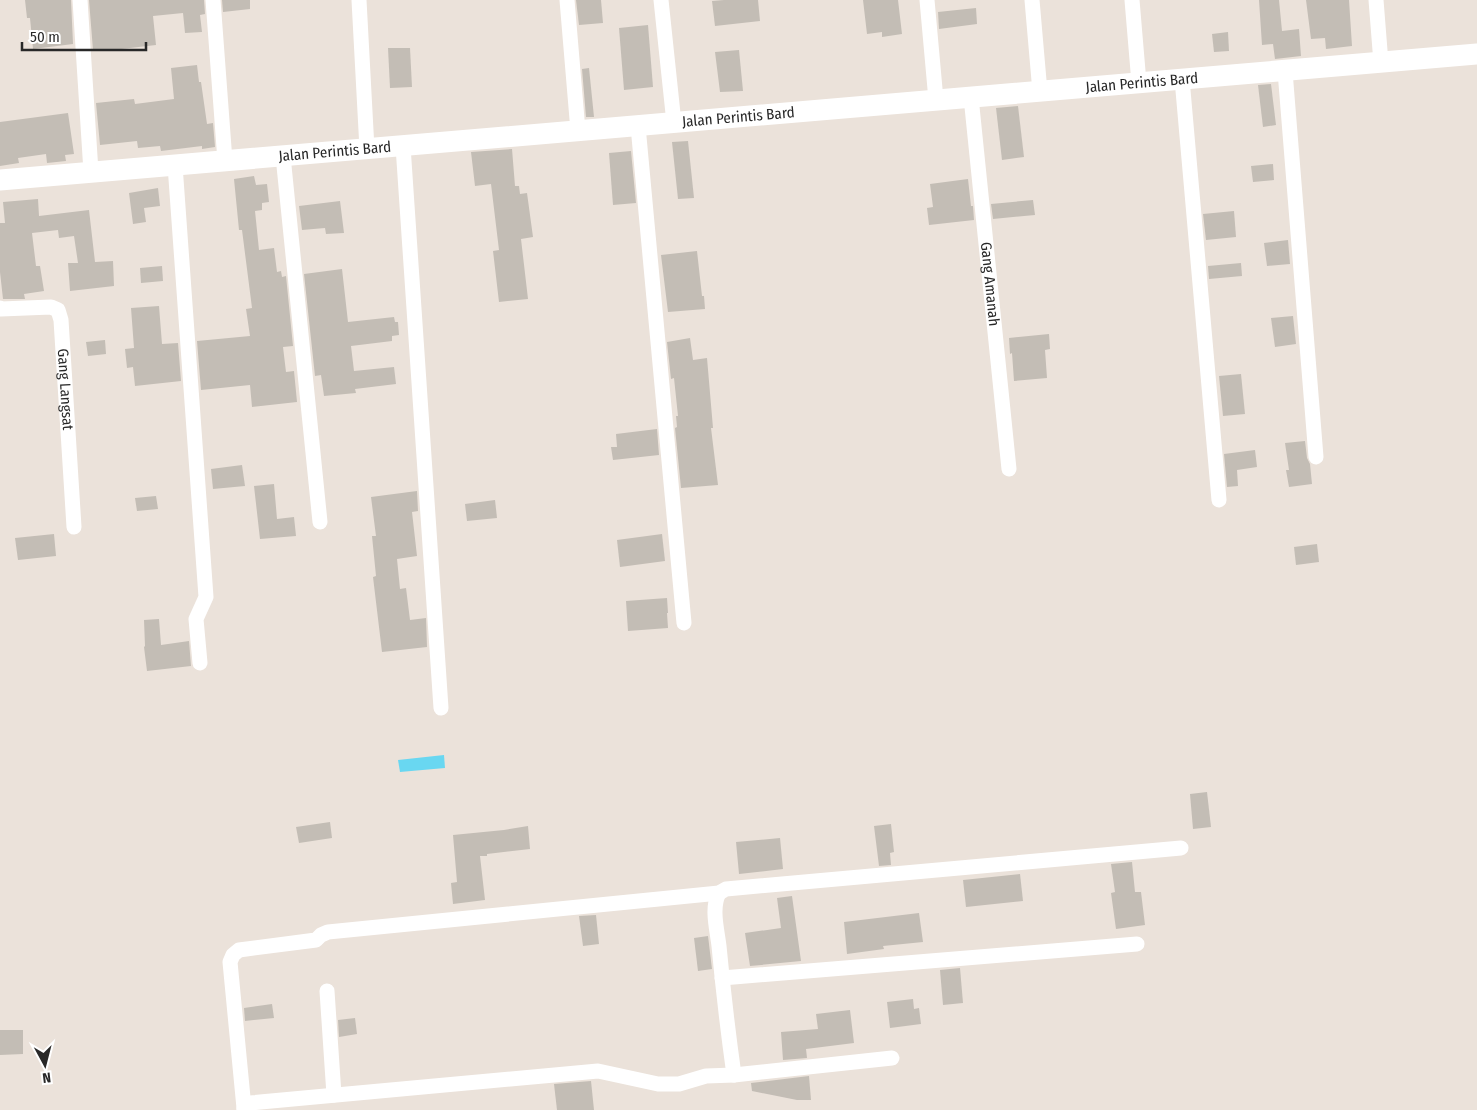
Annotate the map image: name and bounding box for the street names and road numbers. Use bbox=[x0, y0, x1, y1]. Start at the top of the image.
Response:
street label: Jalan Perintis Bard bbox=[1085, 69, 1199, 96]
street label: Jalan Perintis Bard bbox=[681, 103, 795, 131]
street label: Jalan Perintis Bard bbox=[278, 138, 392, 165]
street label: Gang Amanah bbox=[977, 241, 1003, 327]
street label: Gang Langsat bbox=[54, 348, 77, 431]

